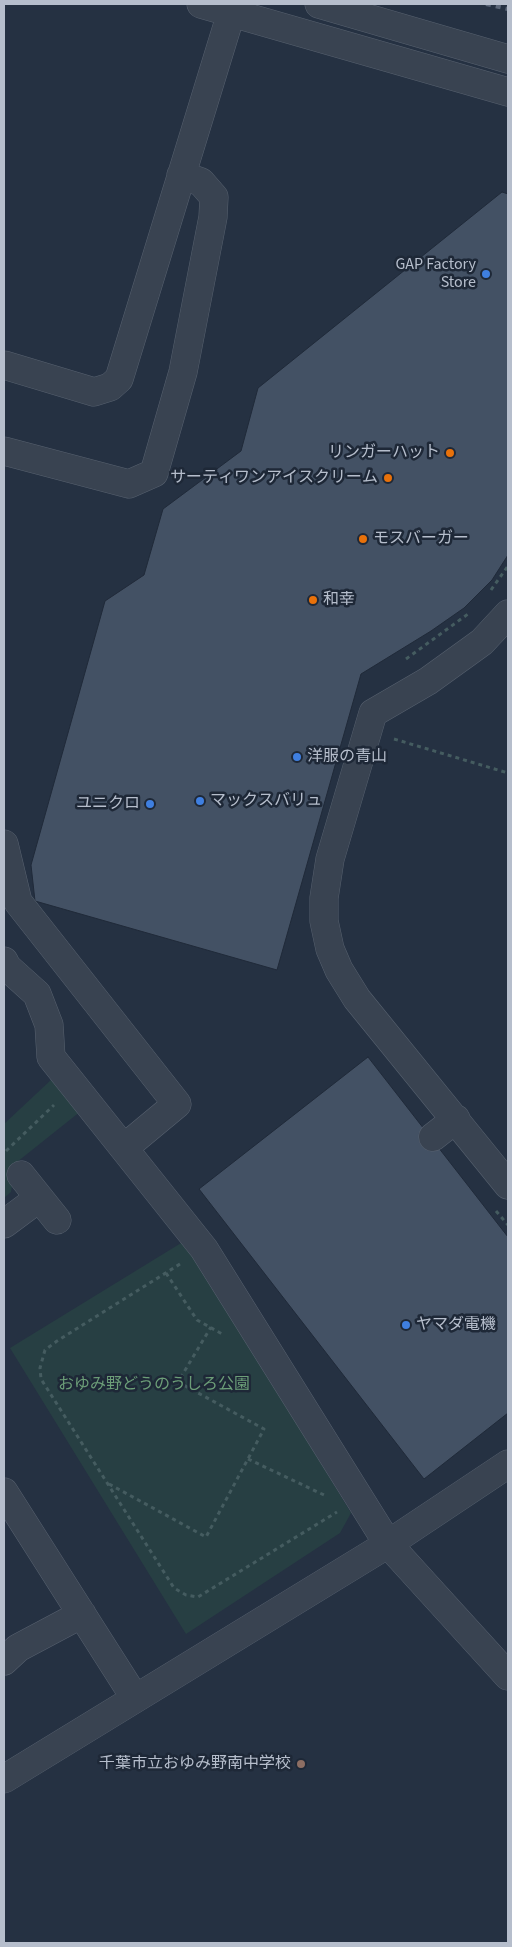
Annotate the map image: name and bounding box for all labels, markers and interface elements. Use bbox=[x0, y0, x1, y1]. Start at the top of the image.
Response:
place label: GAP Factory Store bbox=[395, 255, 476, 293]
marker: GAP Factory Store bbox=[480, 268, 492, 280]
place label: リンガーハット bbox=[328, 443, 440, 463]
marker: リンガーハット bbox=[444, 447, 456, 459]
place label: サーティワンアイスクリーム bbox=[170, 468, 378, 488]
marker: サーティワンアイスクリーム bbox=[382, 472, 394, 484]
place label: モスバーガー bbox=[373, 529, 469, 549]
marker: モスバーガー bbox=[357, 533, 369, 545]
place label: 和幸 bbox=[323, 590, 355, 610]
marker: 和幸 bbox=[307, 594, 319, 606]
place label: 洋服の青山 bbox=[307, 747, 387, 767]
marker: 洋服の青山 bbox=[291, 751, 303, 763]
place label: マックスバリュ bbox=[210, 791, 322, 811]
place label: ユニクロ bbox=[76, 794, 140, 814]
marker: マックスバリュ bbox=[194, 795, 206, 807]
marker: ユニクロ bbox=[144, 798, 156, 810]
place label: ヤマダ電機 bbox=[416, 1315, 496, 1335]
marker: ヤマダ電機 bbox=[400, 1319, 412, 1331]
park label: おゆみ野どうのうしろ公園 bbox=[58, 1375, 250, 1395]
place label: 千葉市立おゆみ野南中学校 bbox=[99, 1754, 291, 1774]
marker: 千葉市立おゆみ野南中学校 bbox=[295, 1758, 307, 1770]

